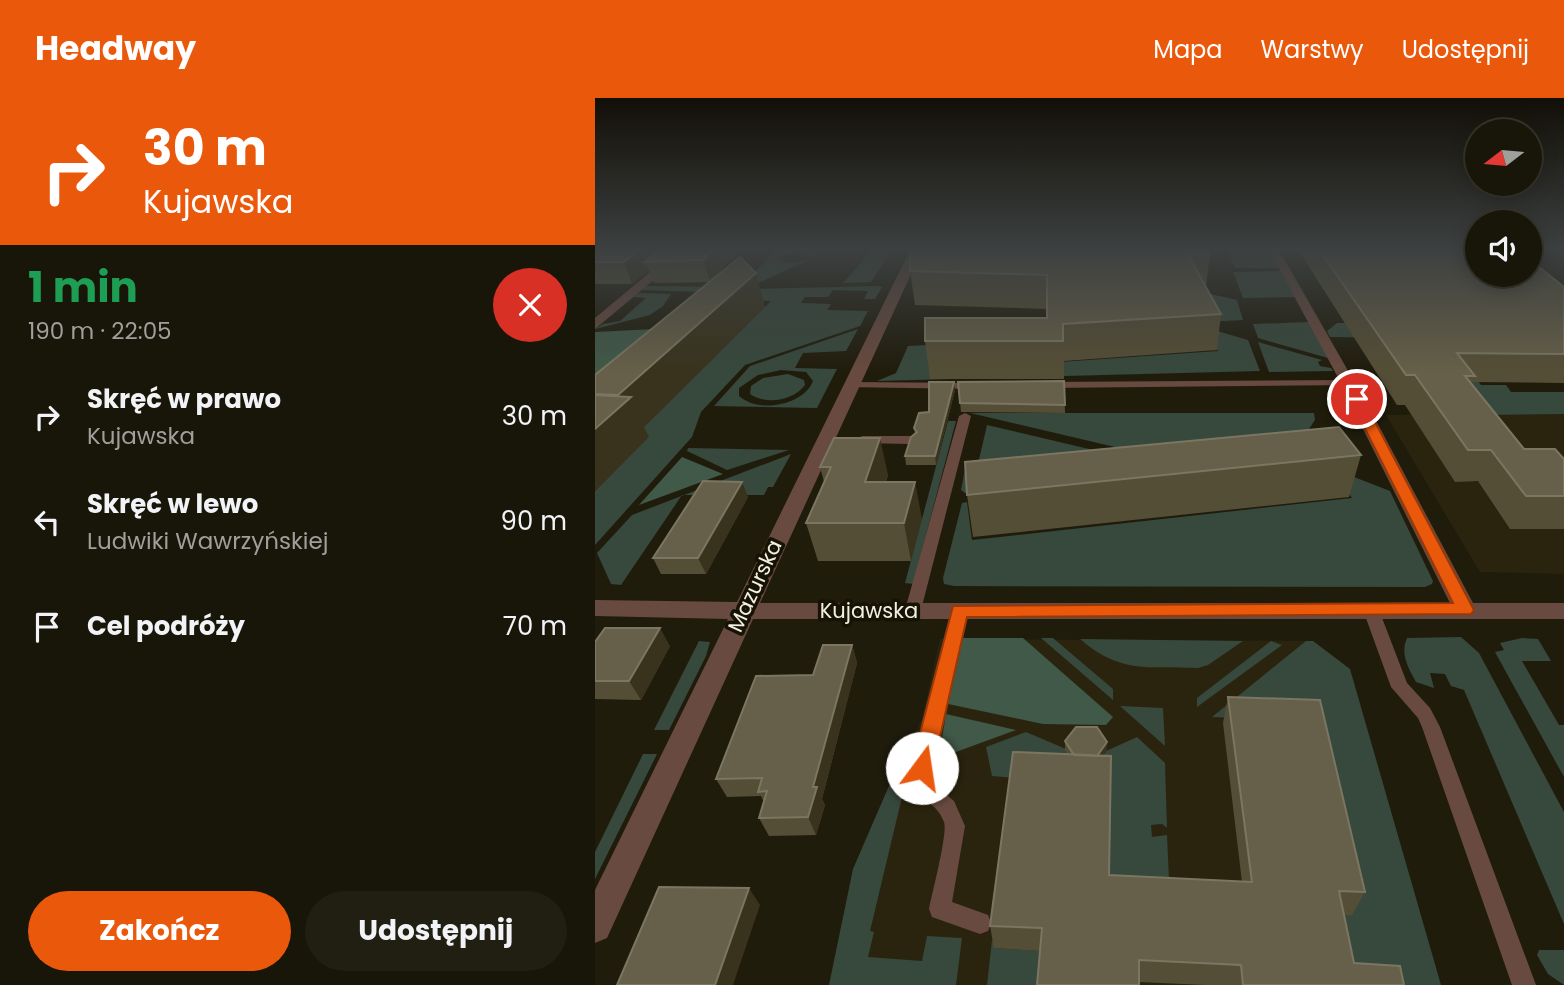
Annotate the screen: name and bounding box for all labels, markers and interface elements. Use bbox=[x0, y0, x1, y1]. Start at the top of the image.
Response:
text: Headway bbox=[35, 25, 196, 72]
text: Mapa bbox=[1153, 33, 1223, 66]
text: Warstwy bbox=[1261, 33, 1364, 66]
text: Udostępnij bbox=[1402, 33, 1529, 66]
text: 30 m bbox=[143, 114, 267, 182]
north arrow bbox=[1465, 119, 1542, 196]
map controls bbox=[1465, 119, 1542, 287]
icon: right bbox=[28, 126, 119, 217]
text: Kujawska bbox=[143, 179, 293, 224]
button: sound bbox=[1465, 210, 1542, 287]
text: 1 min bbox=[28, 258, 138, 317]
button: close bbox=[493, 268, 567, 342]
text: 190 m · 22:05 bbox=[28, 315, 172, 347]
pin bbox=[1327, 369, 1387, 429]
icon: arrive bbox=[1338, 380, 1376, 418]
text: Skręć w prawo bbox=[87, 381, 281, 417]
icon: right bbox=[28, 398, 66, 436]
text: 30 m bbox=[502, 398, 567, 434]
text: Kujawska bbox=[87, 420, 195, 452]
text: Skręć w lewo bbox=[87, 486, 258, 522]
icon: left bbox=[28, 503, 66, 541]
text: 90 m bbox=[501, 503, 567, 539]
text: Ludwiki Wawrzyńskiej bbox=[87, 525, 328, 557]
street label: Mazurska bbox=[720, 535, 789, 637]
street label: Kujawska bbox=[820, 596, 918, 625]
icon: arrive bbox=[28, 608, 66, 646]
text: Cel podróży bbox=[87, 608, 245, 644]
text: 70 m bbox=[503, 608, 567, 644]
position arrow bbox=[885, 731, 959, 805]
button: Zakończ bbox=[28, 891, 291, 971]
button: Udostępnij bbox=[305, 891, 567, 971]

